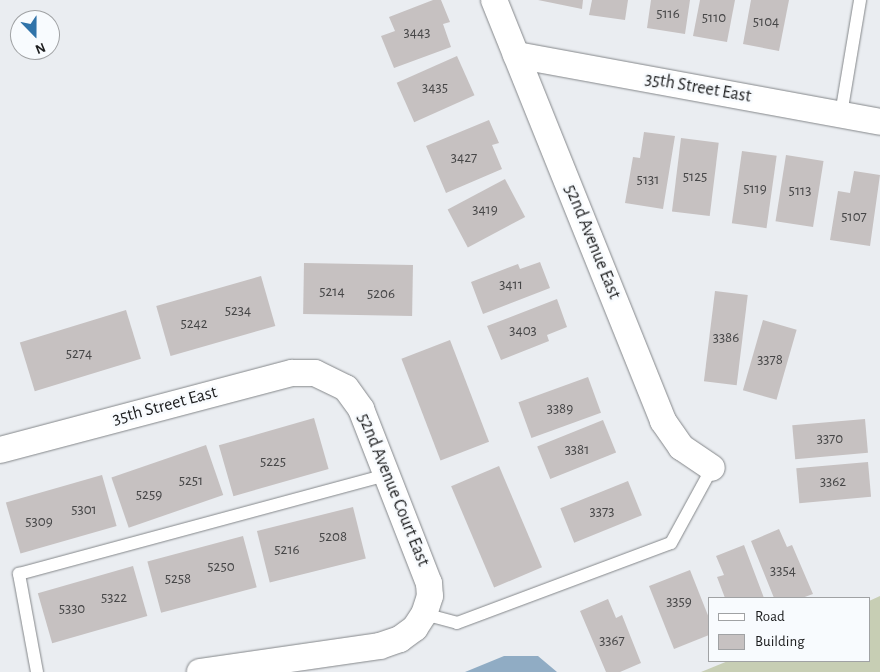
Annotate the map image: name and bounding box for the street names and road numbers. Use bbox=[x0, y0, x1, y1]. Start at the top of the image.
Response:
street label: 35th Street East bbox=[643, 68, 753, 108]
street label: 52nd Avenue East bbox=[559, 182, 625, 302]
street label: 35th Street East bbox=[110, 382, 220, 430]
street label: 52nd Avenue Court East bbox=[352, 410, 434, 570]

